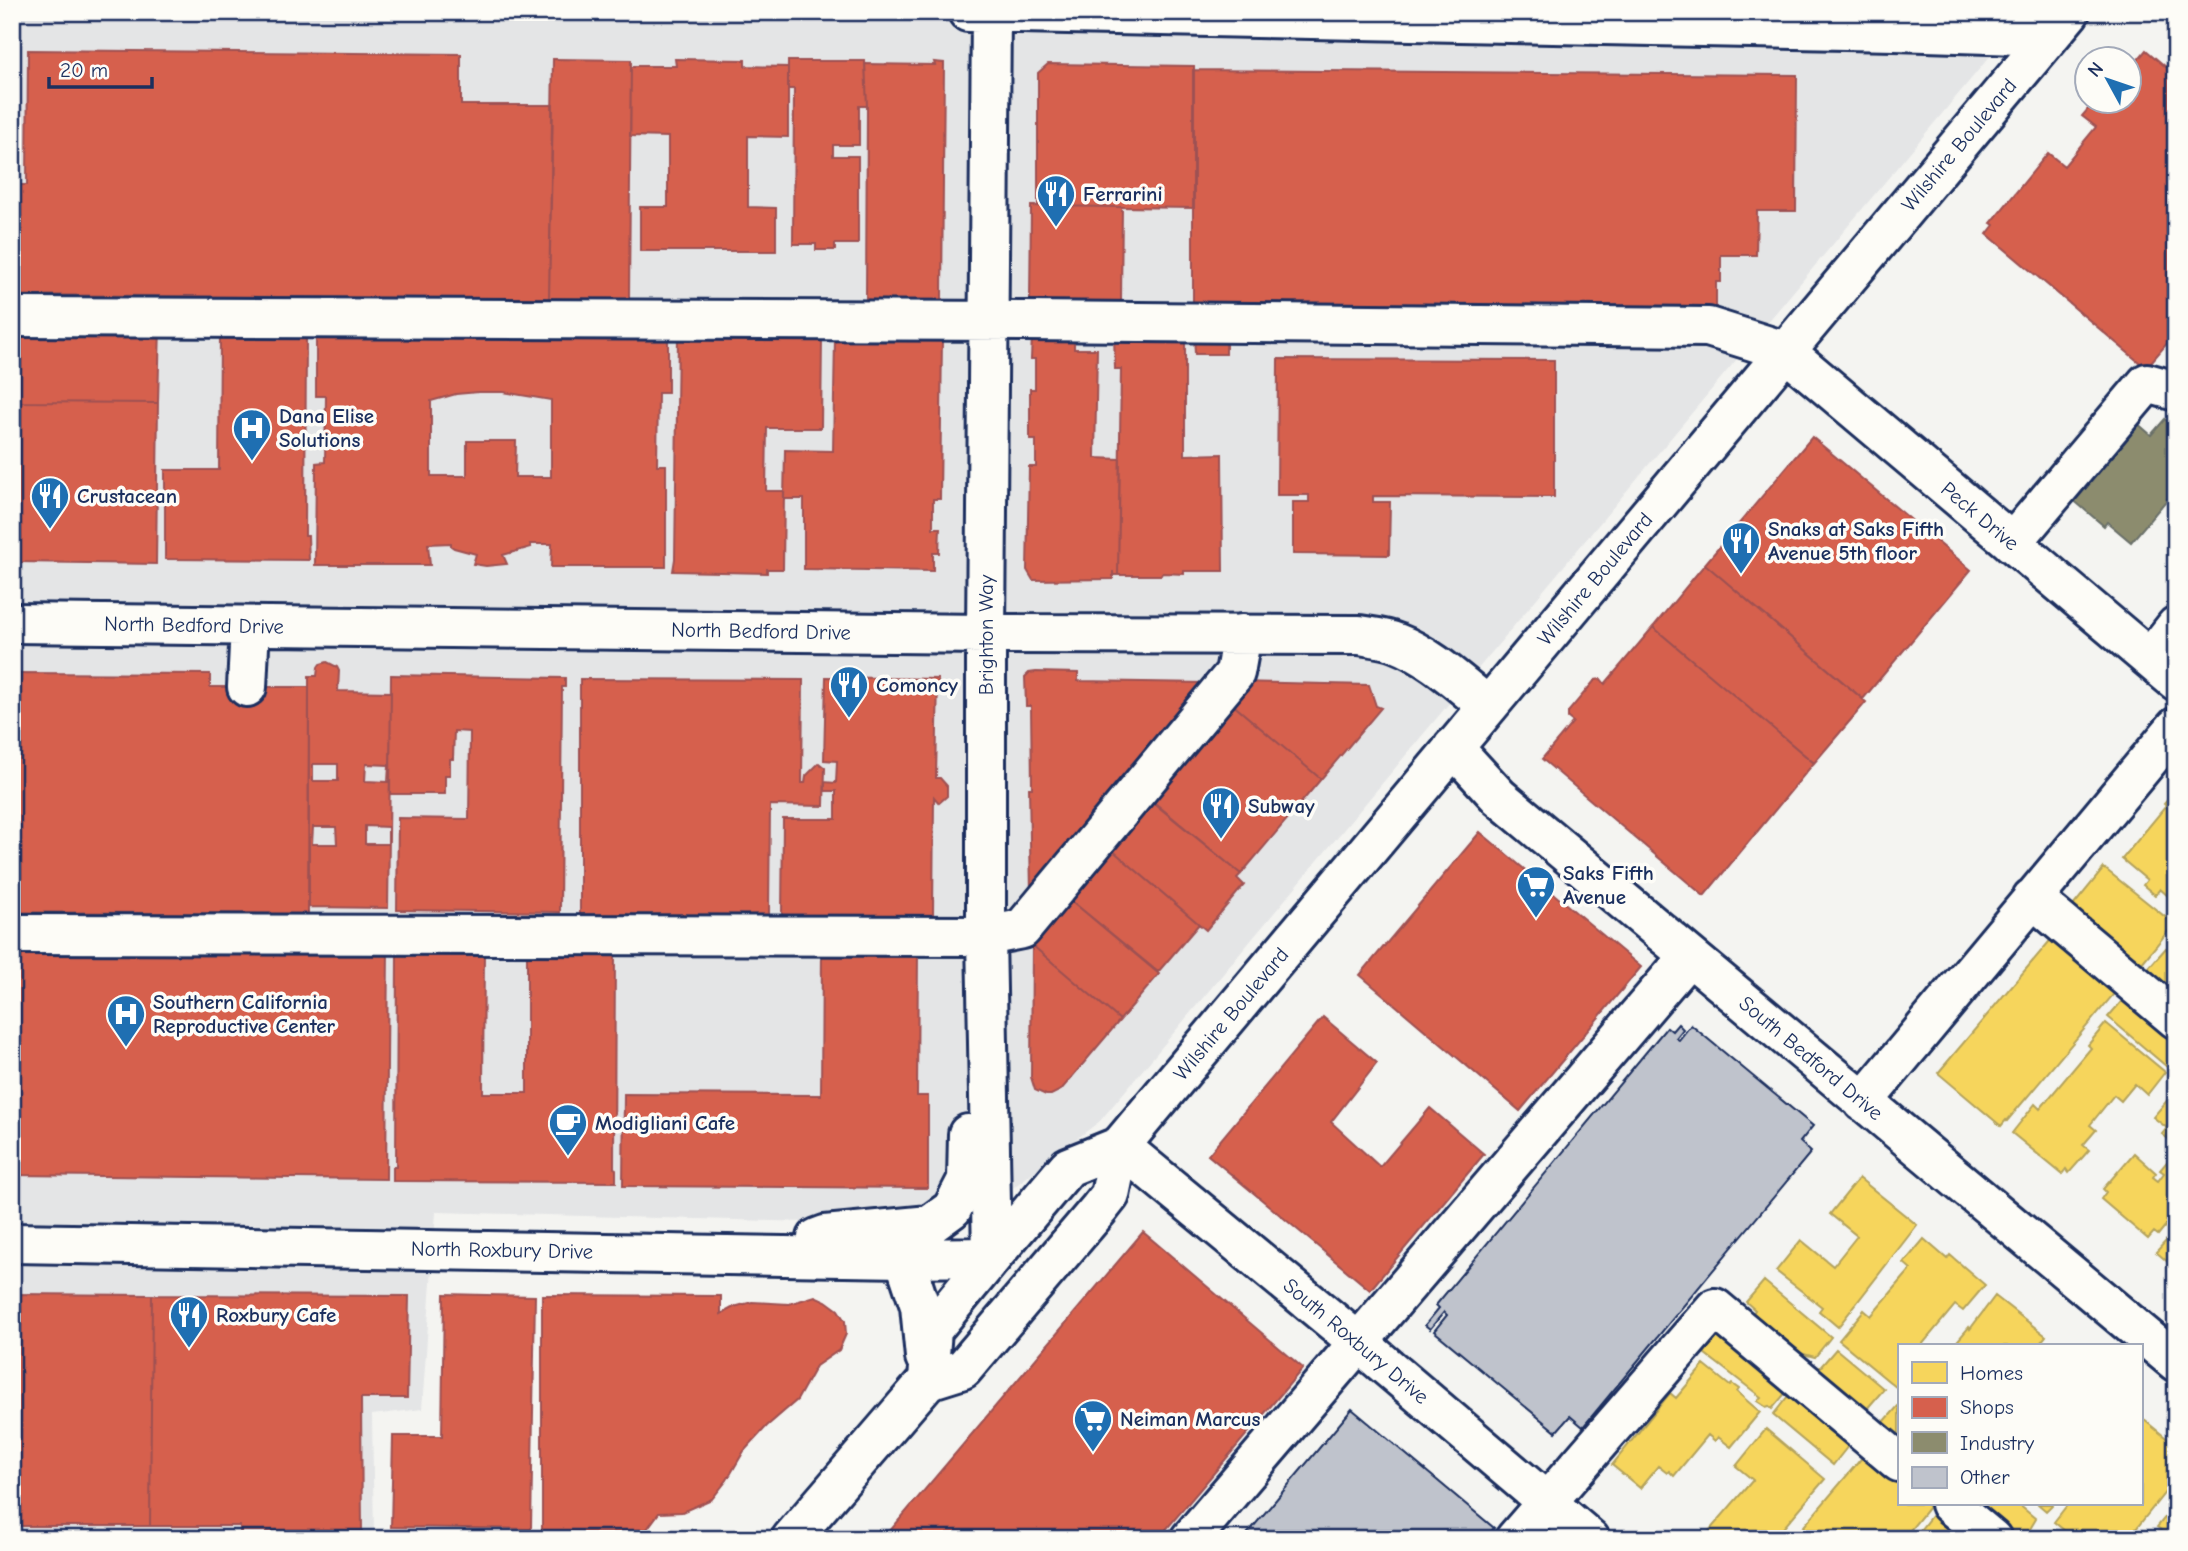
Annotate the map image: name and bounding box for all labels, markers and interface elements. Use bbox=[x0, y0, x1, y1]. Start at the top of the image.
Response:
scale bar bbox=[49, 46, 152, 90]
north arrow bbox=[2072, 46, 2142, 116]
text: 20 m bbox=[60, 58, 108, 82]
text: N bbox=[2083, 58, 2108, 82]
street label: Wilshire Boulevard bbox=[1897, 74, 2021, 216]
restaurant icon: Ferrarini bbox=[1035, 173, 1077, 228]
place label: Ferrarini bbox=[1083, 182, 1163, 206]
place label: Dana Elise Solutions bbox=[279, 404, 374, 452]
hospital icon: Dana Elise Solutions bbox=[231, 407, 273, 462]
restaurant icon: Crustacean bbox=[29, 475, 71, 530]
street label: Peck Drive bbox=[1936, 477, 2024, 555]
place label: Crustacean bbox=[77, 484, 177, 508]
street label: Wilshire Boulevard bbox=[1533, 508, 1657, 650]
place label: Snaks at Saks Fifth Avenue 5th floor bbox=[1768, 517, 1944, 565]
restaurant icon: Snaks at Saks Fifth Avenue 5th floor bbox=[1720, 520, 1762, 575]
street label: Brighton Way bbox=[974, 574, 998, 695]
street label: North Bedford Drive bbox=[104, 611, 284, 639]
street label: North Bedford Drive bbox=[671, 617, 851, 645]
restaurant icon: Comoncy bbox=[828, 664, 870, 719]
place label: Comoncy bbox=[876, 673, 958, 697]
restaurant icon: Subway bbox=[1200, 785, 1242, 840]
place label: Subway bbox=[1248, 794, 1315, 818]
place label: Saks Fifth Avenue bbox=[1563, 861, 1654, 909]
supermarket icon: Saks Fifth Avenue bbox=[1515, 864, 1557, 919]
street label: Wilshire Boulevard bbox=[1169, 943, 1293, 1085]
place label: Southern California Reproductive Center bbox=[153, 990, 336, 1038]
street label: South Bedford Drive bbox=[1734, 991, 1888, 1125]
hospital icon: Southern California Reproductive Center bbox=[105, 993, 147, 1048]
cafe icon: Modigliani Cafe bbox=[547, 1102, 589, 1157]
place label: Modigliani Cafe bbox=[595, 1111, 735, 1135]
street label: North Roxbury Drive bbox=[411, 1236, 593, 1264]
street label: South Roxbury Drive bbox=[1278, 1273, 1434, 1409]
restaurant icon: Roxbury Cafe bbox=[168, 1294, 210, 1349]
place label: Roxbury Cafe bbox=[216, 1303, 336, 1327]
legend bbox=[1898, 1344, 2142, 1506]
text: Homes bbox=[1960, 1361, 2023, 1385]
text: Shops bbox=[1960, 1395, 2014, 1419]
supermarket icon: Neiman Marcus bbox=[1072, 1398, 1114, 1453]
place label: Neiman Marcus bbox=[1120, 1407, 1261, 1431]
text: Industry bbox=[1960, 1431, 2035, 1455]
text: Other bbox=[1960, 1465, 2010, 1489]

